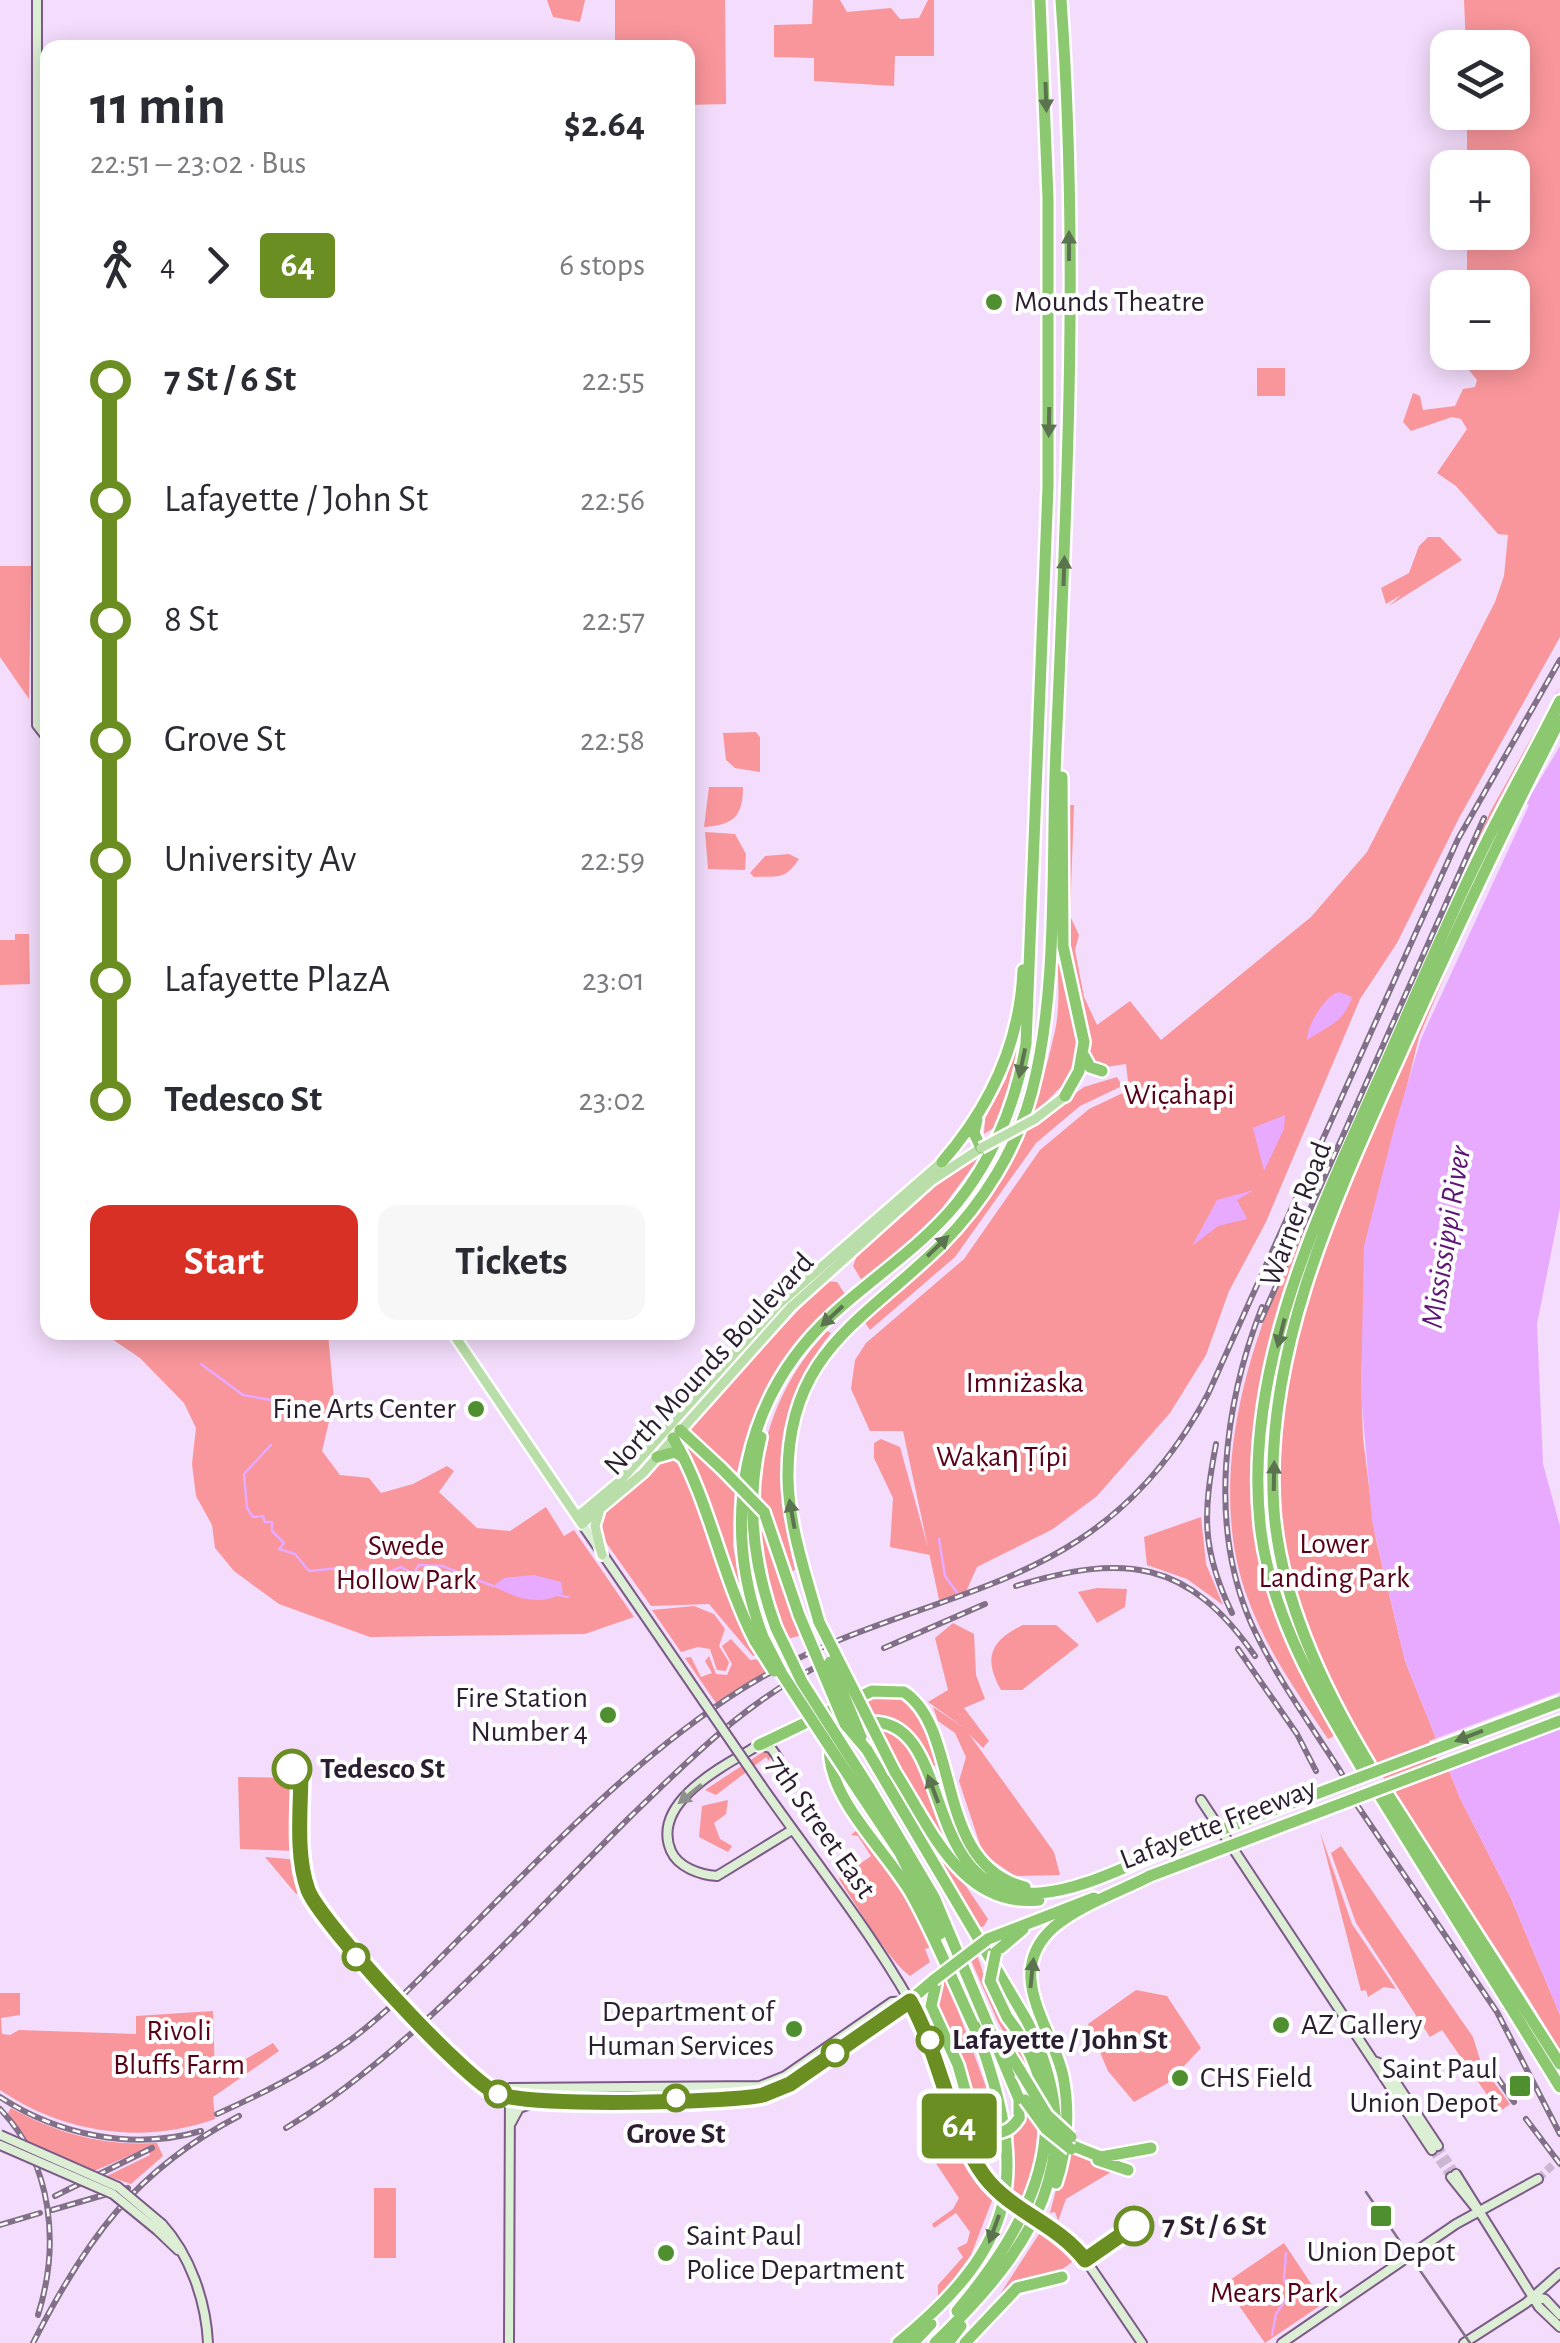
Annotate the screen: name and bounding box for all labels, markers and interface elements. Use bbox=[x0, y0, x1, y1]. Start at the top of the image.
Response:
map controls bbox=[1430, 30, 1530, 370]
button: layers bbox=[1430, 30, 1530, 130]
text: 11 min bbox=[90, 79, 226, 134]
one-way arrow bbox=[1038, 82, 1054, 114]
text: $2.64 bbox=[564, 106, 645, 144]
text: 22:51 – 23:02 · Bus bbox=[90, 147, 306, 179]
button: + bbox=[1430, 150, 1530, 250]
one-way arrow bbox=[1061, 230, 1077, 262]
icon: walk bbox=[90, 238, 145, 293]
icon: forward bbox=[190, 238, 245, 293]
text: 64 bbox=[280, 248, 315, 283]
text: 4 bbox=[160, 249, 175, 281]
text: 6 stops bbox=[559, 249, 645, 281]
button: − bbox=[1430, 270, 1530, 370]
place label: Mounds Theatre bbox=[1014, 287, 1205, 317]
marker: Mounds Theatre bbox=[983, 291, 1005, 313]
text: 7 St / 6 St bbox=[164, 361, 296, 399]
text: 22:55 bbox=[582, 364, 645, 396]
one-way arrow bbox=[1040, 407, 1056, 439]
text: Lafayette / John St bbox=[164, 481, 428, 519]
text: 22:56 bbox=[580, 484, 645, 516]
one-way arrow bbox=[1056, 555, 1072, 587]
text: 8 St bbox=[164, 601, 218, 639]
text: 22:57 bbox=[582, 604, 645, 636]
text: Grove St bbox=[164, 721, 286, 759]
text: 22:58 bbox=[580, 724, 645, 756]
text: University Av bbox=[164, 841, 356, 879]
text: 22:59 bbox=[580, 844, 645, 876]
text: Lafayette PlazA bbox=[164, 961, 390, 999]
text: 23:01 bbox=[582, 964, 645, 996]
one-way arrow bbox=[1014, 1048, 1030, 1079]
park label: Wic̣aḣapi bbox=[1123, 1078, 1235, 1110]
text: Tedesco St bbox=[164, 1081, 322, 1119]
text: 23:02 bbox=[578, 1084, 645, 1116]
street label: Warner Road bbox=[1255, 1138, 1337, 1290]
water label: Mississippi River bbox=[1416, 1142, 1477, 1331]
button: Start bbox=[90, 1205, 358, 1320]
button: Tickets bbox=[378, 1205, 645, 1320]
one-way arrow bbox=[926, 1235, 950, 1259]
street label: North Mounds Boulevard bbox=[598, 1247, 820, 1481]
one-way arrow bbox=[820, 1305, 844, 1328]
one-way arrow bbox=[1272, 1318, 1288, 1349]
park label: Imniżaska bbox=[966, 1368, 1084, 1398]
place label: Fine Arts Center bbox=[272, 1394, 456, 1424]
marker: Fine Arts Center bbox=[465, 1398, 487, 1420]
park label: Waḳaƞ Ṭípi bbox=[936, 1442, 1068, 1472]
one-way arrow bbox=[1266, 1460, 1282, 1492]
one-way arrow bbox=[784, 1498, 799, 1529]
park label: Lower Landing Park bbox=[1258, 1529, 1410, 1593]
park label: Swede Hollow Park bbox=[336, 1531, 477, 1595]
place label: Fire Station Number 4 bbox=[455, 1683, 588, 1747]
marker: Fire Station Number 4 bbox=[597, 1704, 619, 1726]
one-way arrow bbox=[1453, 1729, 1483, 1744]
marker: Tedesco St bbox=[273, 1750, 311, 1788]
street label: 7th Street East bbox=[761, 1750, 881, 1904]
place label: Tedesco St bbox=[320, 1754, 445, 1784]
street label: Lafayette Freeway bbox=[1116, 1773, 1320, 1875]
one-way arrow bbox=[925, 1774, 941, 1804]
one-way arrow bbox=[678, 1783, 703, 1804]
unlabelled marker bbox=[343, 1944, 369, 1970]
one-way arrow bbox=[1024, 1957, 1040, 1988]
place label: Department of Human Services bbox=[587, 1997, 776, 2061]
place label: AZ Gallery bbox=[1301, 2010, 1422, 2040]
marker: AZ Gallery bbox=[1270, 2014, 1292, 2036]
park label: Rivoli Bluffs Farm bbox=[113, 2016, 245, 2080]
marker: Department of Human Services bbox=[783, 2018, 805, 2040]
place label: Lafayette / John St bbox=[952, 2025, 1168, 2055]
marker: Lafayette / John St bbox=[917, 2027, 943, 2053]
unlabelled marker bbox=[822, 2040, 848, 2066]
place label: Saint Paul Union Depot bbox=[1349, 2054, 1498, 2118]
place label: CHS Field bbox=[1200, 2063, 1312, 2093]
marker: CHS Field bbox=[1169, 2067, 1191, 2089]
marker: Saint Paul Union Depot bbox=[1507, 2073, 1533, 2099]
unlabelled marker bbox=[485, 2081, 511, 2107]
marker: Grove St bbox=[663, 2085, 689, 2111]
line badge: 64 bbox=[914, 2094, 1004, 2158]
text: 64 bbox=[942, 2109, 976, 2144]
place label: Grove St bbox=[627, 2119, 726, 2149]
marker: Union Depot bbox=[1368, 2203, 1394, 2229]
marker: 7 St / 6 St bbox=[1115, 2207, 1153, 2245]
place label: 7 St / 6 St bbox=[1162, 2211, 1266, 2241]
one-way arrow bbox=[985, 2214, 1001, 2244]
place label: Saint Paul Police Department bbox=[686, 2221, 905, 2285]
place label: Union Depot bbox=[1307, 2237, 1456, 2267]
marker: Saint Paul Police Department bbox=[655, 2242, 677, 2264]
park label: Mears Park bbox=[1210, 2278, 1338, 2308]

